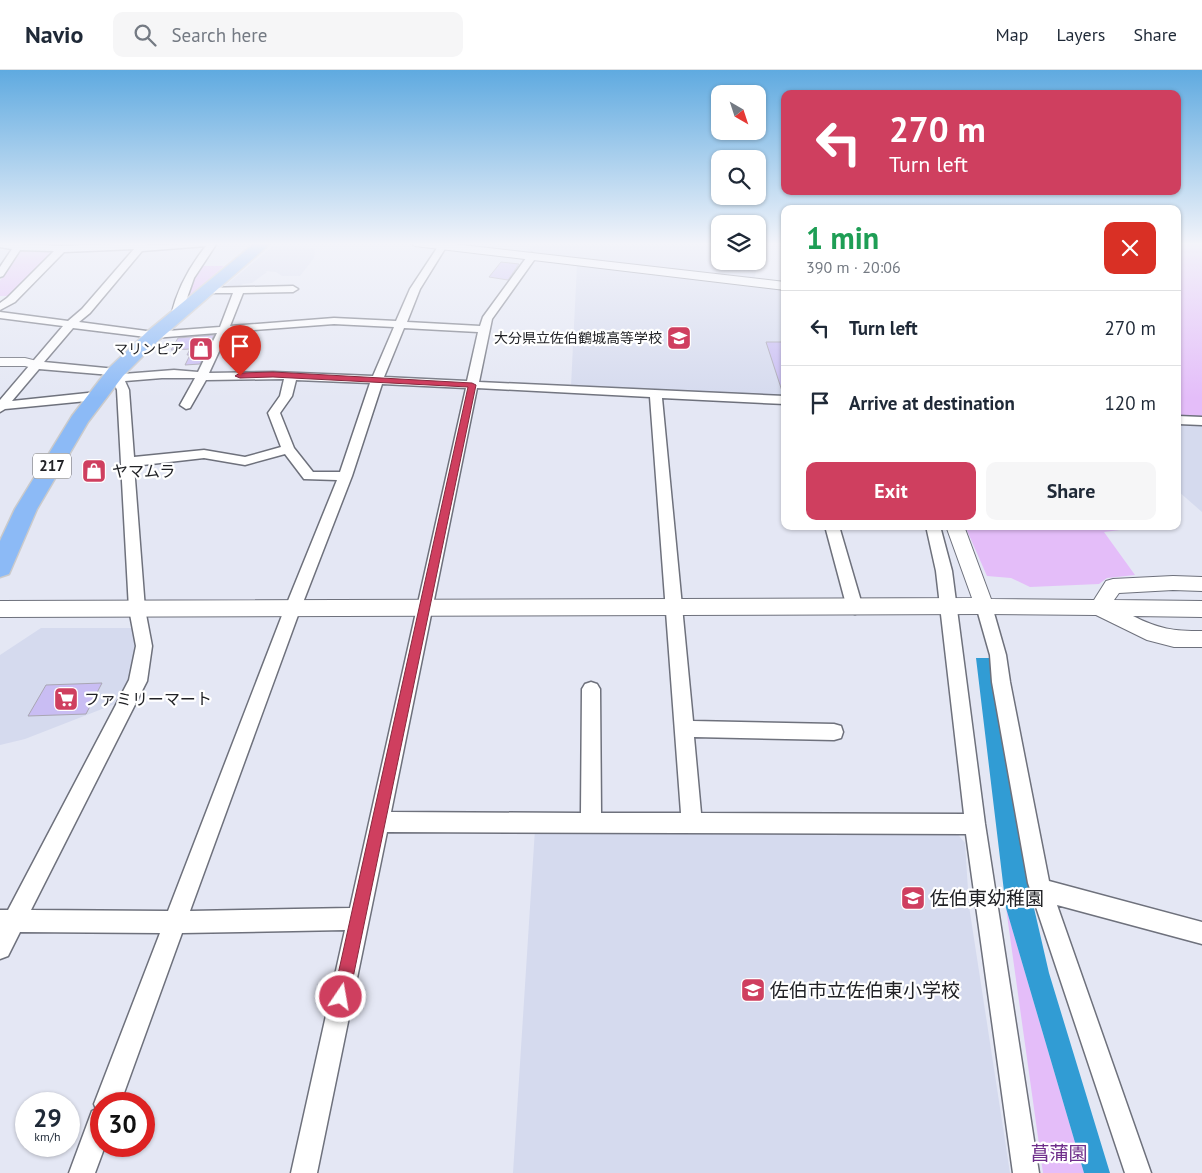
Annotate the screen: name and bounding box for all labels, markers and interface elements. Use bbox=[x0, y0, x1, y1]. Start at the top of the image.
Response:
search box bbox=[113, 12, 463, 57]
text: Navio bbox=[25, 19, 83, 50]
icon: search bbox=[131, 21, 159, 49]
text: Search here bbox=[171, 23, 267, 47]
text: Map bbox=[996, 23, 1028, 46]
text: Layers bbox=[1056, 23, 1105, 46]
text: Share bbox=[1133, 23, 1177, 46]
north arrow bbox=[711, 85, 766, 140]
map controls bbox=[711, 85, 766, 270]
text: 270 m bbox=[889, 106, 986, 152]
icon: left bbox=[806, 110, 871, 175]
button: search bbox=[711, 150, 766, 205]
text: Turn left bbox=[889, 150, 968, 178]
button: layers bbox=[711, 215, 766, 270]
text: 1 min bbox=[806, 218, 879, 257]
button: close bbox=[1104, 222, 1156, 274]
text: 390 m · 20:06 bbox=[806, 257, 901, 277]
icon: left bbox=[806, 314, 834, 342]
text: Turn left bbox=[849, 316, 918, 340]
text: 270 m bbox=[1104, 316, 1156, 340]
pin bbox=[219, 325, 261, 376]
school or university icon: 大分県立佐伯鶴城高等学校 bbox=[666, 325, 692, 351]
place label: 大分県立佐伯鶴城高等学校 bbox=[494, 329, 662, 347]
icon: arrive bbox=[226, 332, 254, 360]
shop icon: マリンピア bbox=[188, 336, 214, 362]
place label: マリンピア bbox=[114, 340, 184, 358]
icon: arrive bbox=[806, 389, 834, 417]
text: Arrive at destination bbox=[849, 391, 1015, 415]
text: 120 m bbox=[1104, 391, 1156, 415]
road number: 217 bbox=[33, 454, 71, 478]
shop icon: ヤマムラ bbox=[81, 458, 107, 484]
place label: ヤマムラ bbox=[112, 461, 175, 481]
button: Exit bbox=[806, 462, 976, 520]
button: Share bbox=[986, 462, 1156, 520]
supermarket icon: ファミリーマート bbox=[53, 686, 79, 712]
place label: ファミリーマート bbox=[84, 689, 212, 709]
school or university icon: 佐伯東幼稚園 bbox=[900, 885, 926, 911]
place label: 佐伯東幼稚園 bbox=[930, 886, 1044, 910]
position arrow bbox=[314, 970, 366, 1022]
school or university icon: 佐伯市立佐伯東小学校 bbox=[740, 977, 766, 1003]
place label: 佐伯市立佐伯東小学校 bbox=[770, 978, 960, 1002]
speed limit sign: 30 bbox=[90, 1092, 155, 1157]
text: 29 bbox=[33, 1102, 62, 1134]
text: km/h bbox=[34, 1129, 61, 1144]
park label: 菖蒲園 bbox=[1030, 1141, 1088, 1165]

